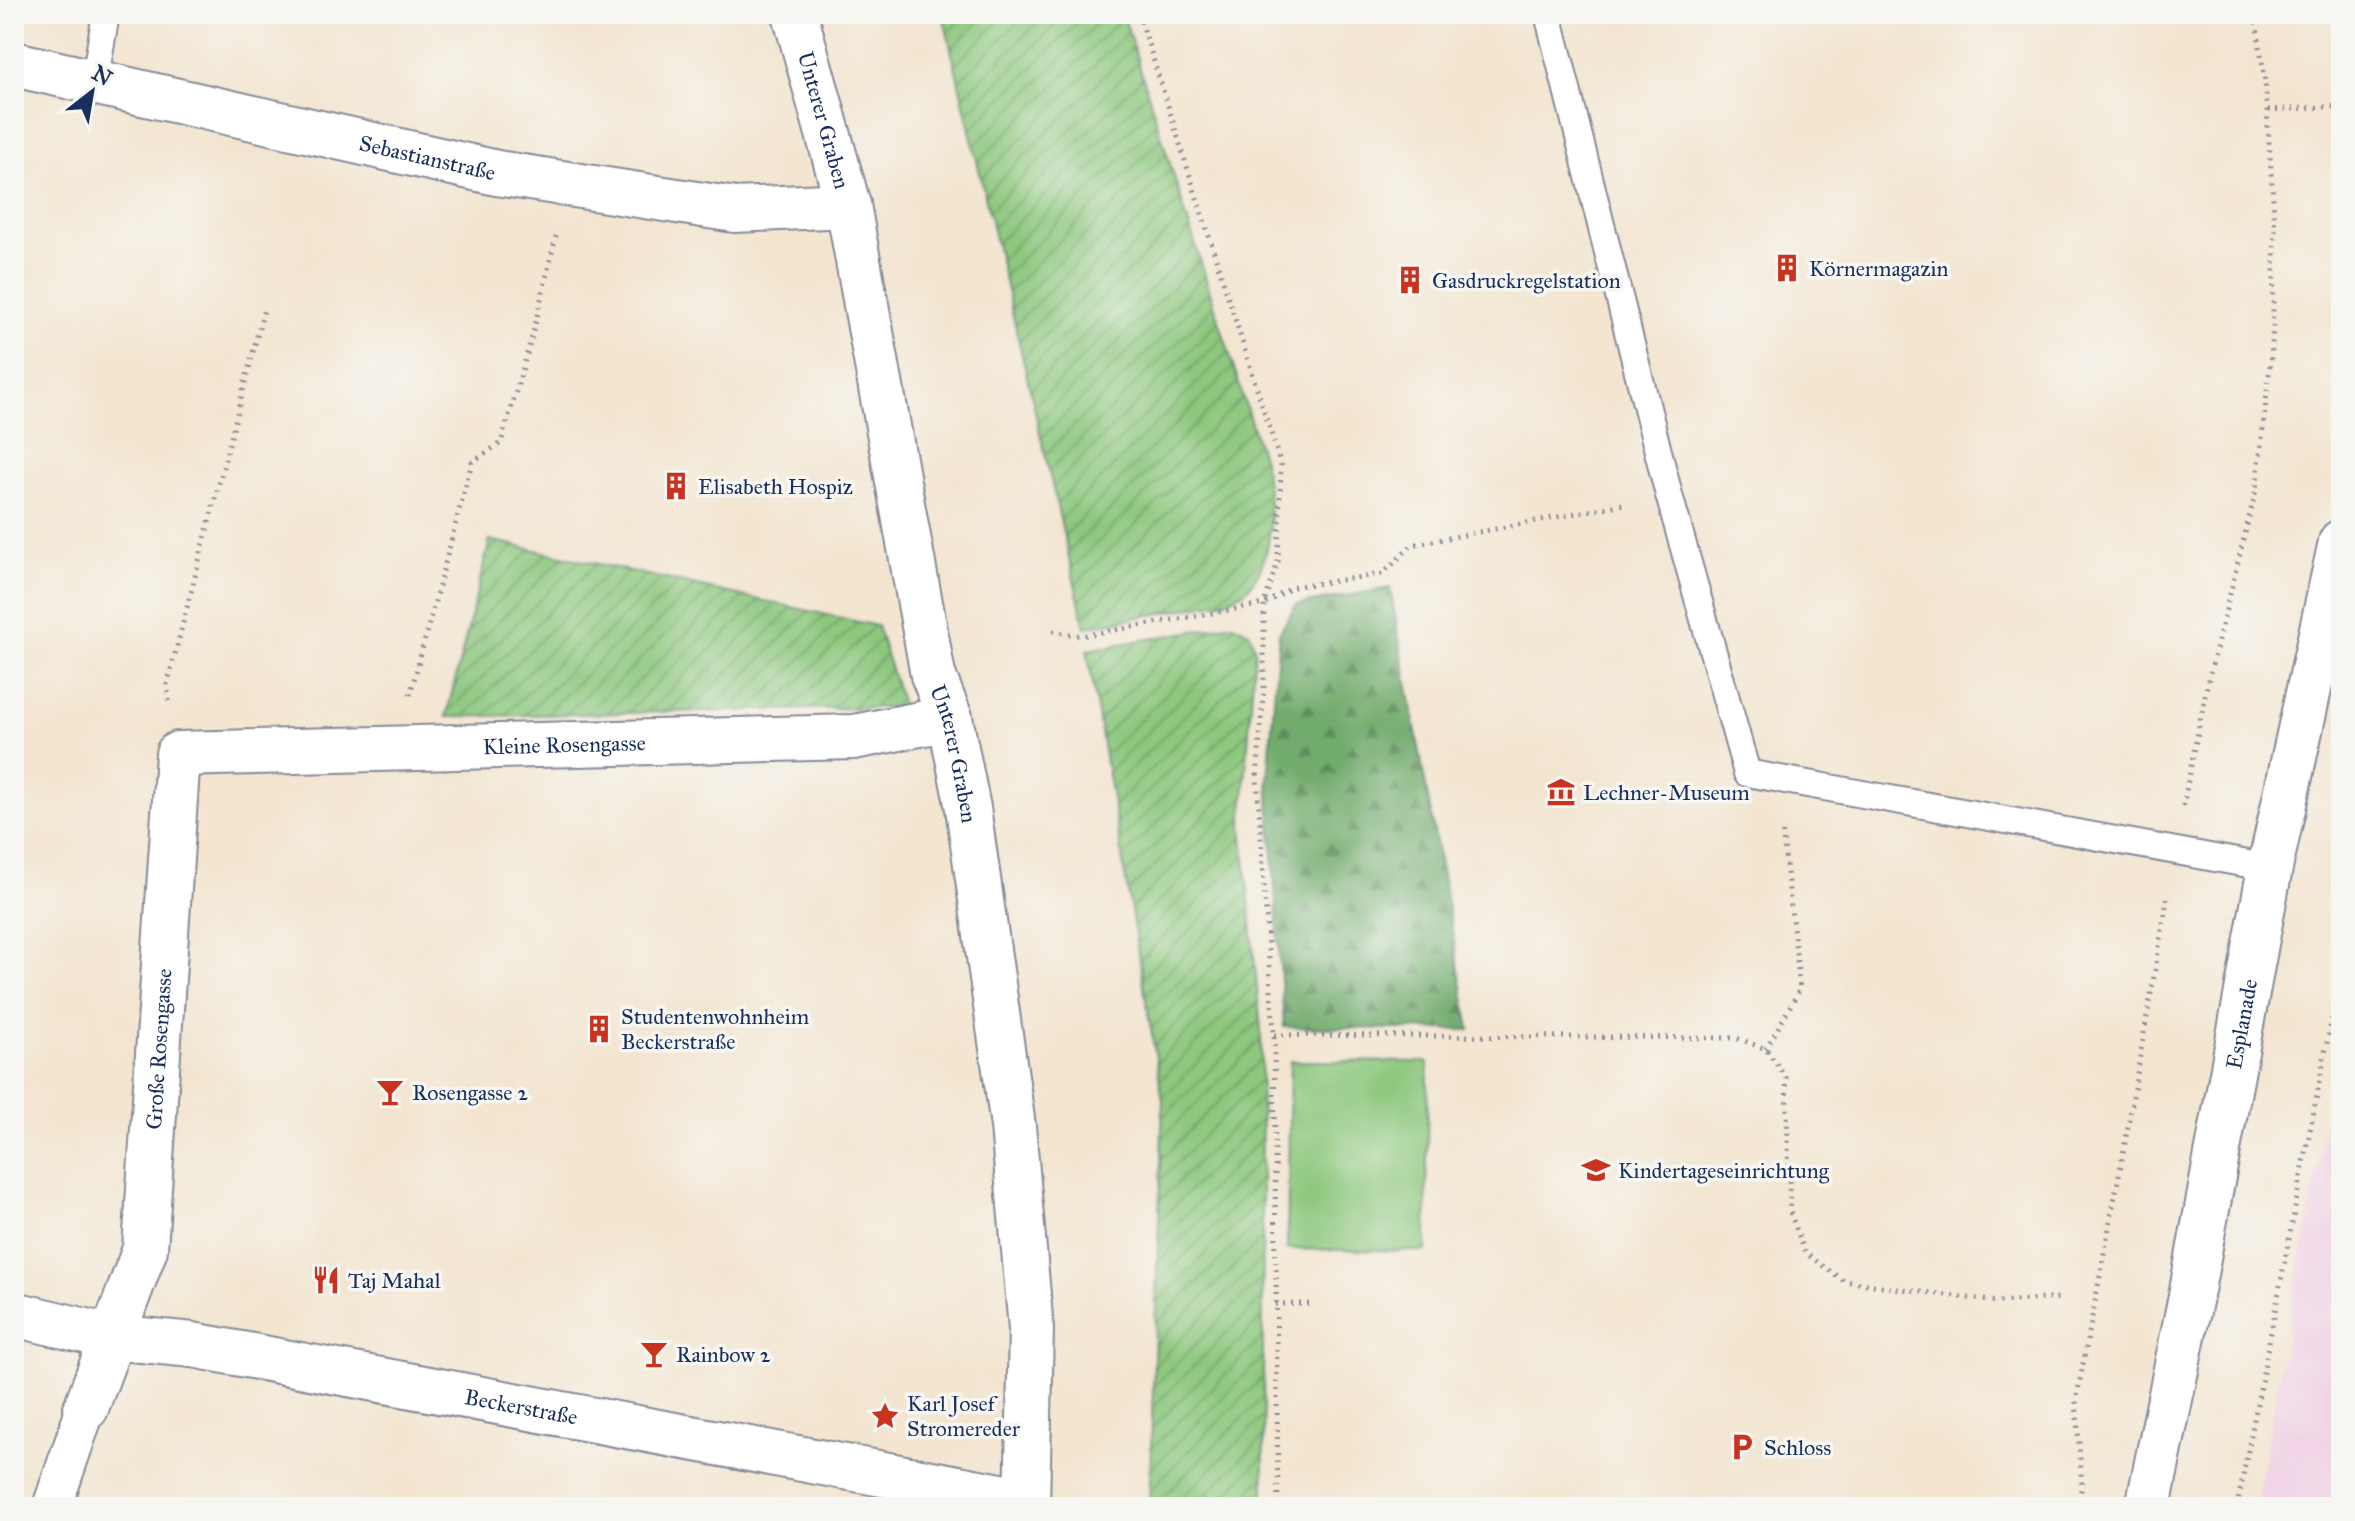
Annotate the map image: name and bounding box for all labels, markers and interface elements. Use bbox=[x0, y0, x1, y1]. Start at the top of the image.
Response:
street label: Unterer Graben bbox=[793, 48, 856, 192]
north arrow bbox=[52, 52, 132, 132]
text: N bbox=[87, 59, 117, 92]
street label: Sebastianstraße bbox=[357, 129, 498, 186]
building icon: Körnermagazin bbox=[1772, 253, 1802, 283]
place label: Körnermagazin bbox=[1809, 255, 1949, 282]
building icon: Gasdruckregelstation bbox=[1395, 265, 1425, 295]
place label: Gasdruckregelstation bbox=[1432, 267, 1621, 294]
building icon: Elisabeth Hospiz bbox=[661, 471, 691, 501]
place label: Elisabeth Hospiz bbox=[698, 473, 853, 500]
street label: Unterer Graben bbox=[925, 681, 983, 825]
street label: Kleine Rosengasse bbox=[482, 729, 646, 760]
museum icon: Lechner-Museum bbox=[1546, 777, 1576, 807]
place label: Lechner-Museum bbox=[1583, 779, 1750, 806]
street label: Große Rosengasse bbox=[139, 968, 177, 1130]
street label: Esplanade bbox=[2220, 977, 2263, 1071]
place label: Studentenwohnheim Beckerstraße bbox=[621, 1003, 810, 1055]
building icon: Studentenwohnheim Beckerstraße bbox=[584, 1014, 614, 1044]
bar icon: Rosengasse 2 bbox=[375, 1077, 405, 1107]
place label: Rosengasse 2 bbox=[412, 1079, 528, 1106]
school or university icon: Kindertageseinrichtung bbox=[1581, 1155, 1611, 1185]
place label: Kindertageseinrichtung bbox=[1618, 1157, 1830, 1184]
restaurant icon: Taj Mahal bbox=[311, 1265, 341, 1295]
place label: Taj Mahal bbox=[348, 1267, 441, 1294]
bar icon: Rainbow 2 bbox=[639, 1339, 669, 1369]
place label: Rainbow 2 bbox=[676, 1341, 771, 1368]
street label: Beckerstraße bbox=[463, 1383, 580, 1430]
place label: Karl Josef Stromereder bbox=[907, 1390, 1021, 1442]
place icon: Karl Josef Stromereder bbox=[870, 1401, 900, 1431]
parking icon: Schloss bbox=[1727, 1432, 1757, 1462]
place label: Schloss bbox=[1764, 1434, 1831, 1461]

